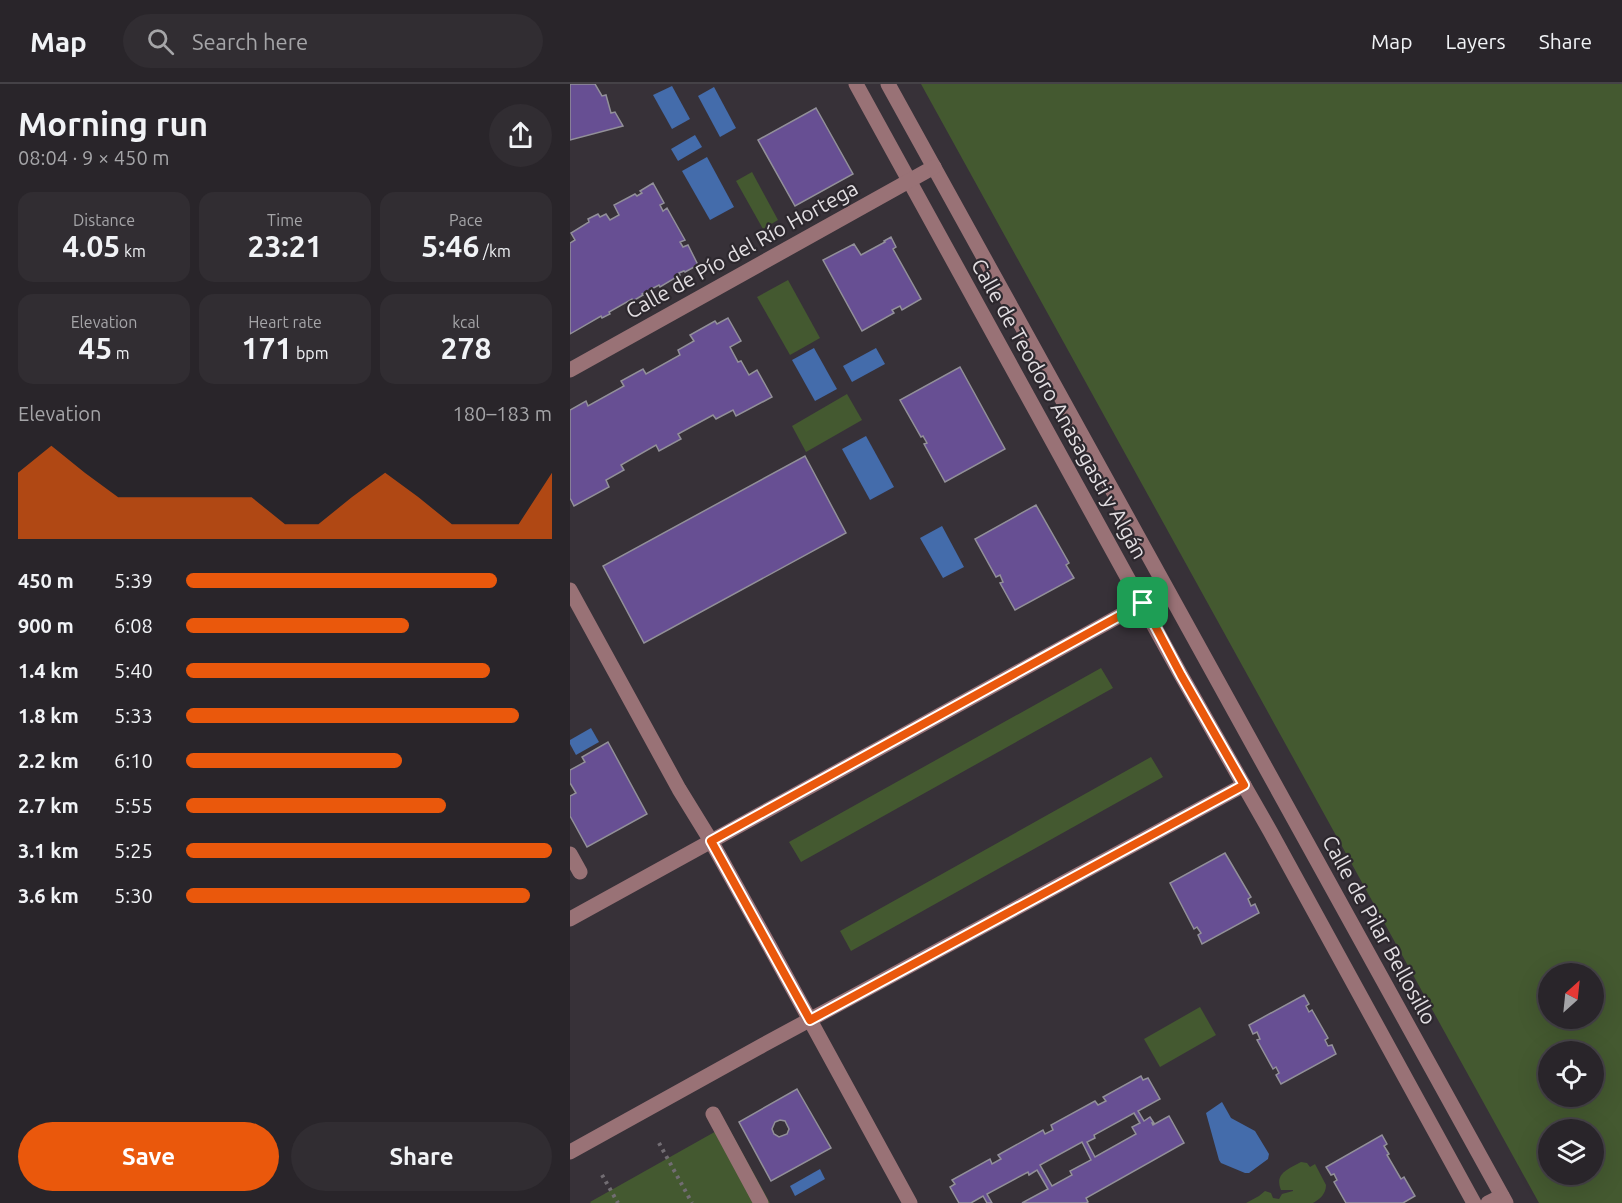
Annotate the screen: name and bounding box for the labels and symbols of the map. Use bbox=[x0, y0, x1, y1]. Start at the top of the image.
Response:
street label: Calle de Pío del Río Hortega bbox=[621, 175, 862, 323]
street label: Calle de Teodoro Anasagasti y Algán bbox=[967, 254, 1153, 563]
pin bbox=[1117, 577, 1168, 628]
street label: Calle de Pilar Bellosillo bbox=[1318, 831, 1442, 1028]
north arrow bbox=[1538, 963, 1604, 1029]

